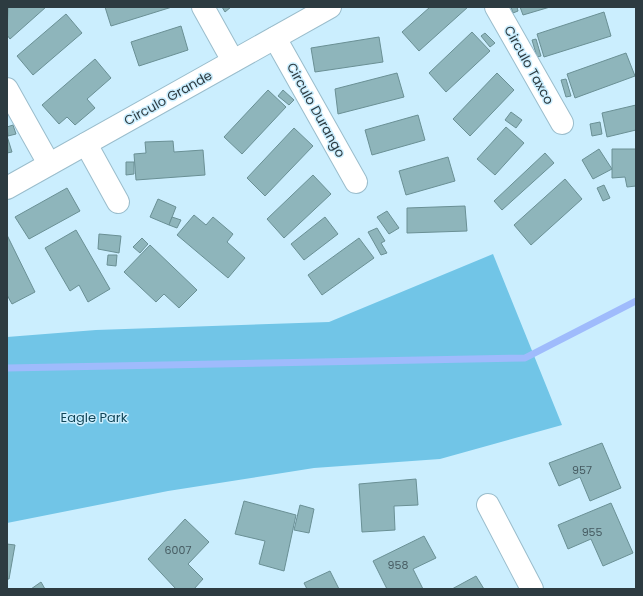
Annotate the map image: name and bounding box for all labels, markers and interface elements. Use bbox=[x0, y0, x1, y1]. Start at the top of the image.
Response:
street label: Circulo Taxco bbox=[499, 22, 559, 108]
street label: Circulo Durango bbox=[282, 59, 350, 161]
street label: Circulo Grande bbox=[120, 66, 216, 130]
park label: Eagle Park bbox=[61, 408, 128, 427]
house number: 957 bbox=[572, 462, 592, 478]
house number: 955 bbox=[582, 524, 602, 540]
house number: 6007 bbox=[165, 542, 191, 558]
house number: 958 bbox=[388, 557, 408, 573]

